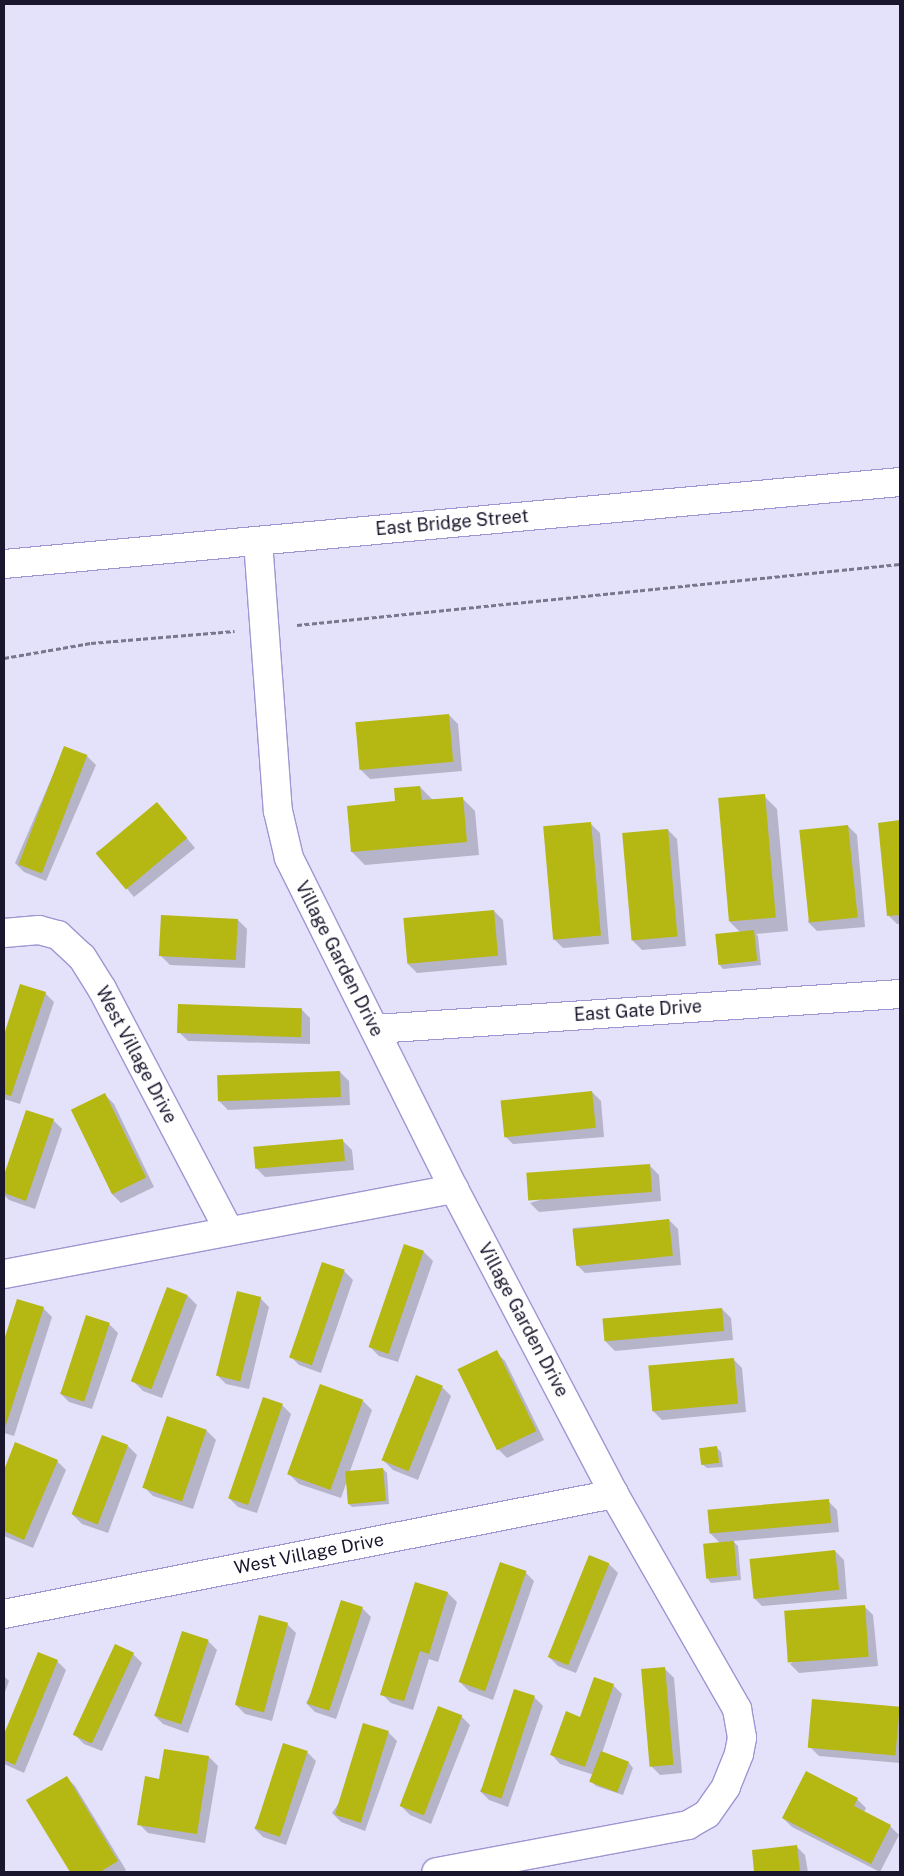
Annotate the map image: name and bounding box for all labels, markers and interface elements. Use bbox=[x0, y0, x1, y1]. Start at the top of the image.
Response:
street label: East Bridge Street bbox=[375, 506, 529, 540]
street label: Village Garden Drive bbox=[290, 878, 388, 1040]
street label: West Village Drive bbox=[91, 983, 181, 1127]
street label: East Gate Drive bbox=[573, 996, 703, 1026]
street label: Village Garden Drive bbox=[473, 1239, 573, 1401]
street label: West Village Drive bbox=[232, 1529, 386, 1579]

